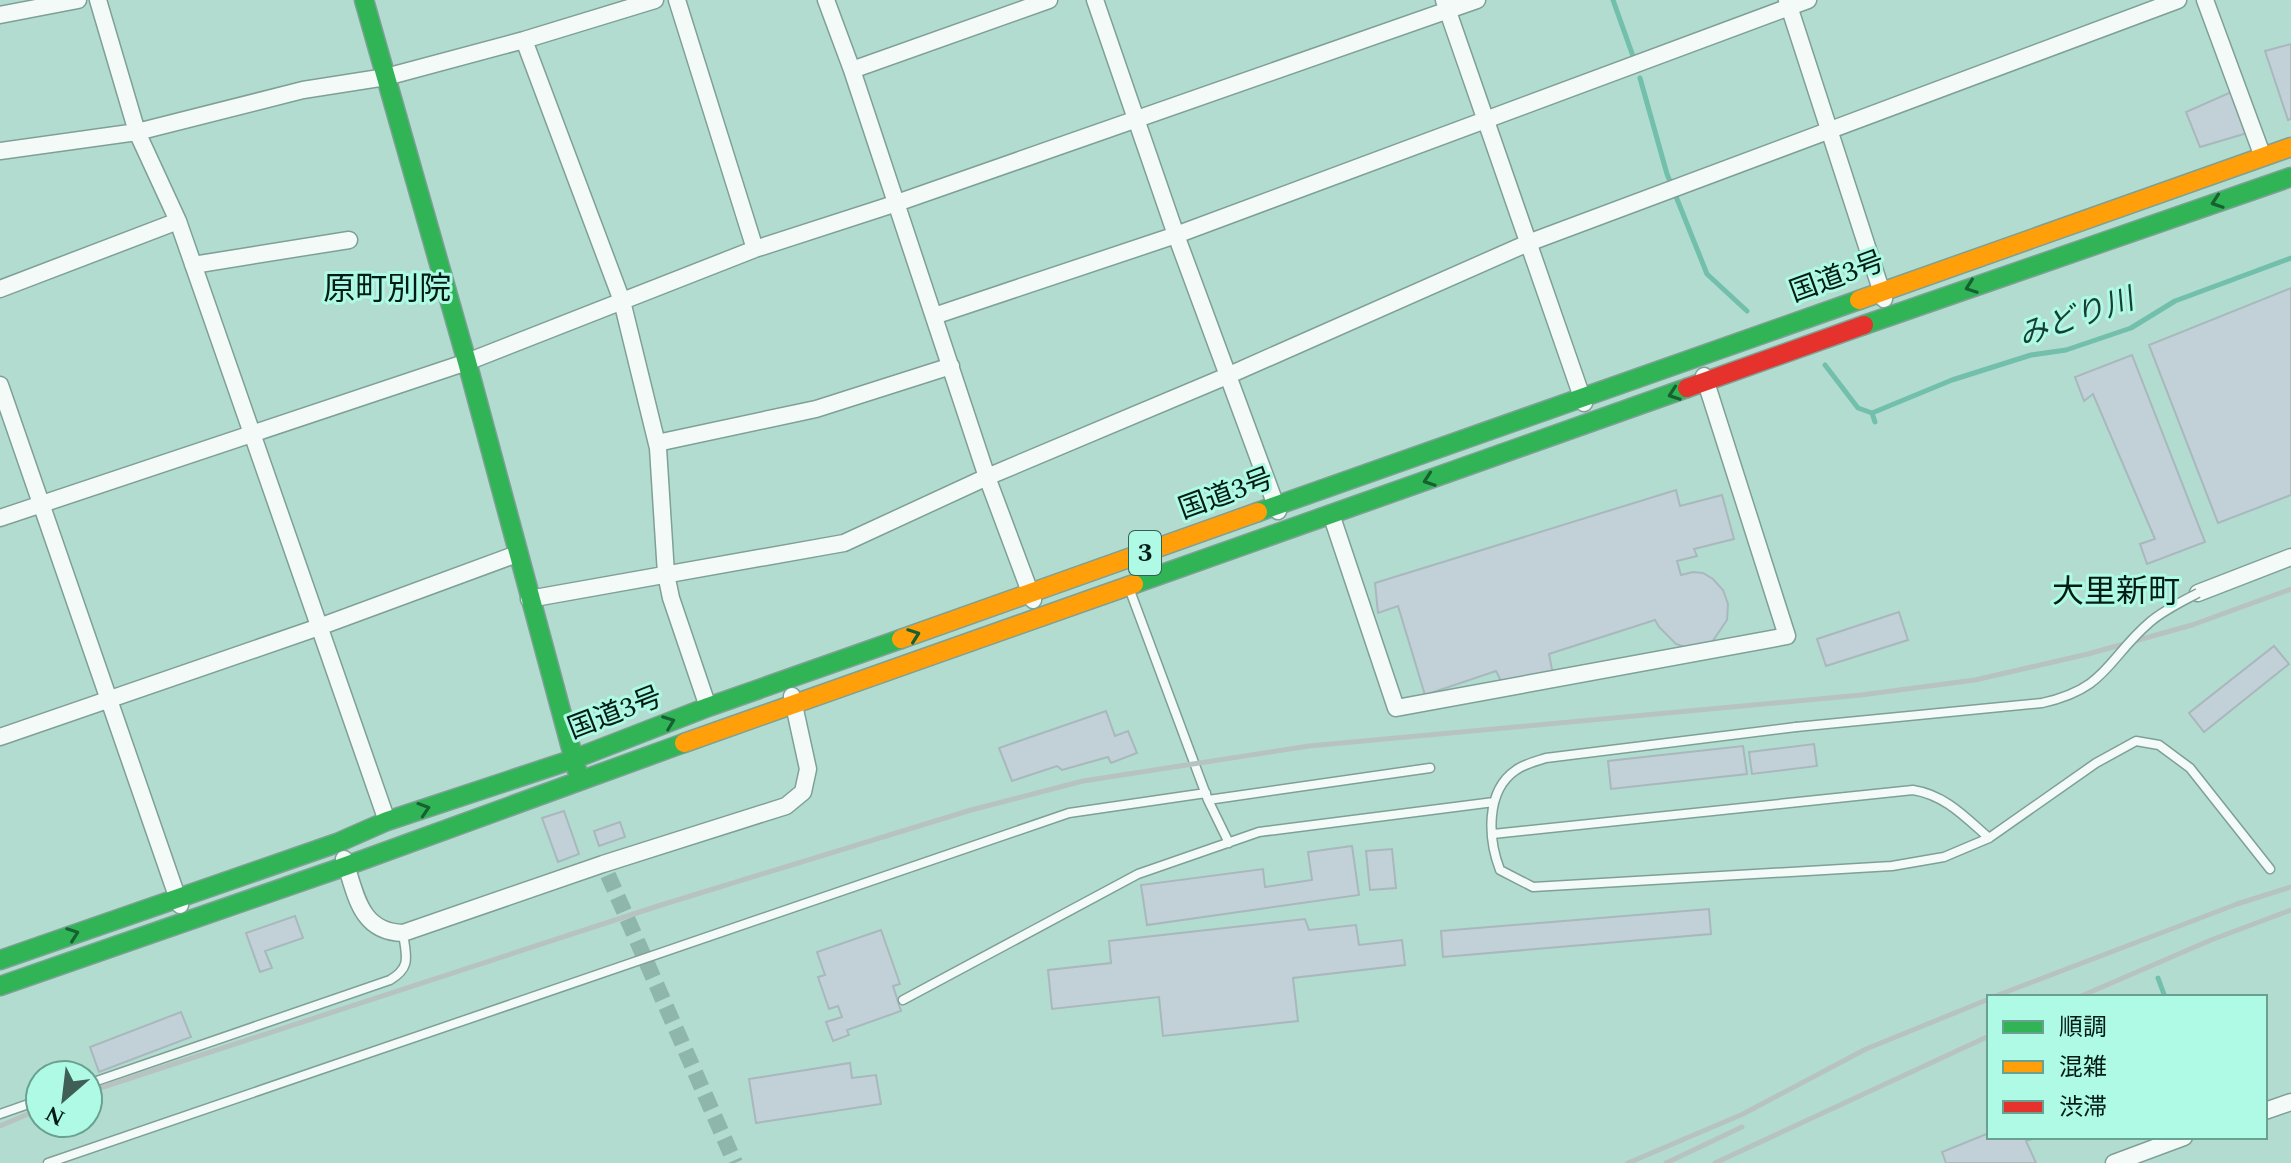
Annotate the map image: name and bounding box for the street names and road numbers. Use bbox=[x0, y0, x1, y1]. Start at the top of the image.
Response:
street label: 国道3号 bbox=[1784, 240, 1890, 314]
street label: 国道3号 bbox=[1173, 457, 1279, 531]
road number: 3 bbox=[1129, 531, 1161, 575]
street label: 国道3号 bbox=[562, 675, 668, 751]

